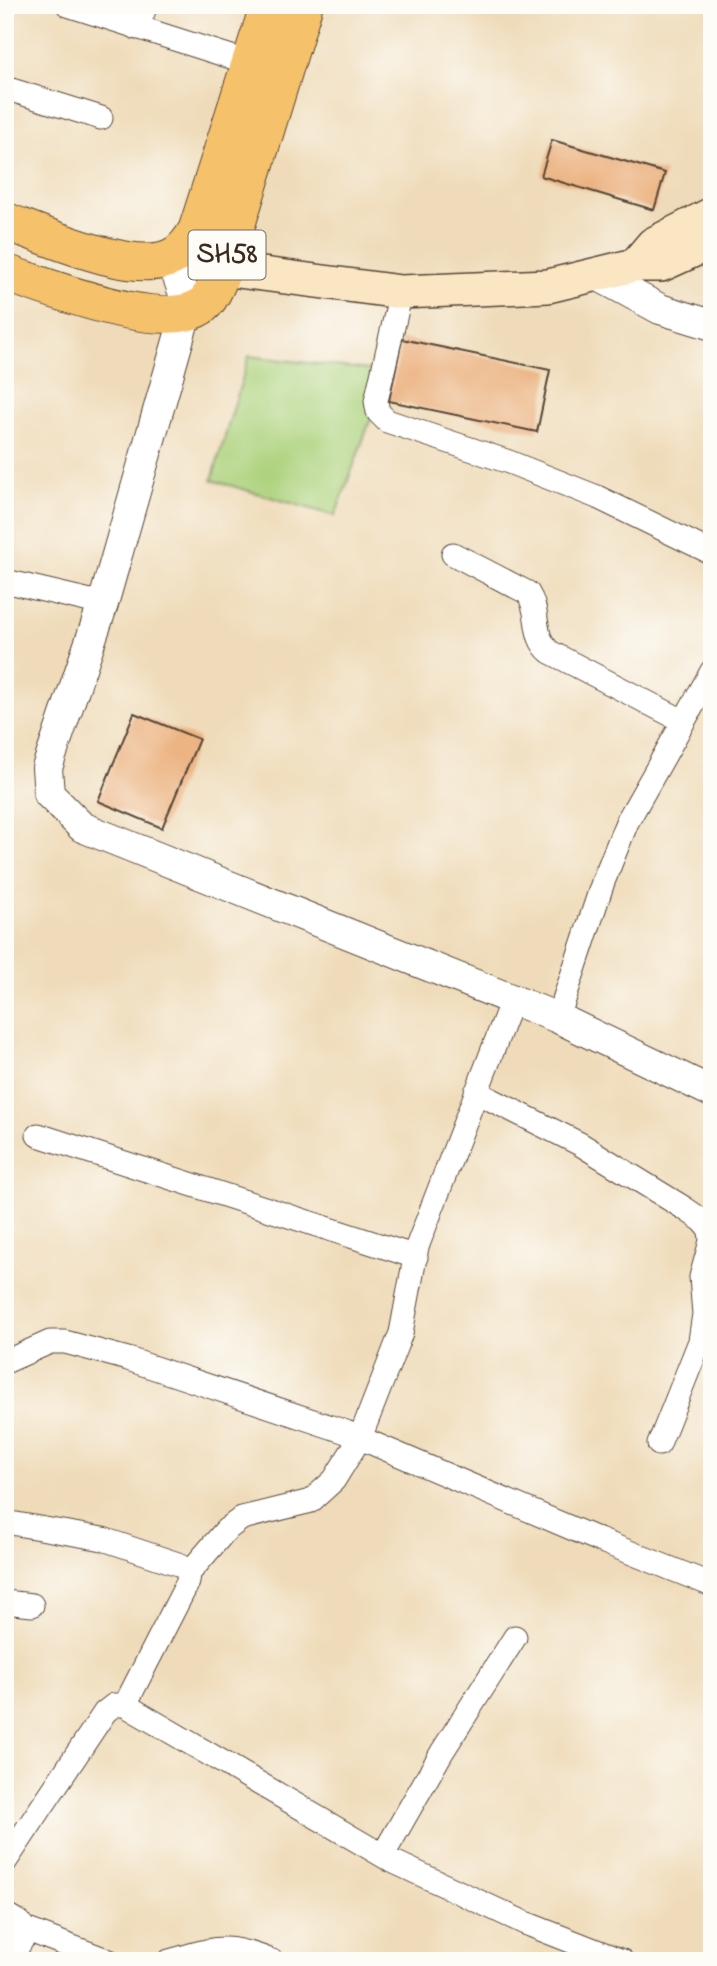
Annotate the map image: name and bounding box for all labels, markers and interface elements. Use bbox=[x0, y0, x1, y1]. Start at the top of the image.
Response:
road number: SH58 bbox=[188, 230, 266, 280]

